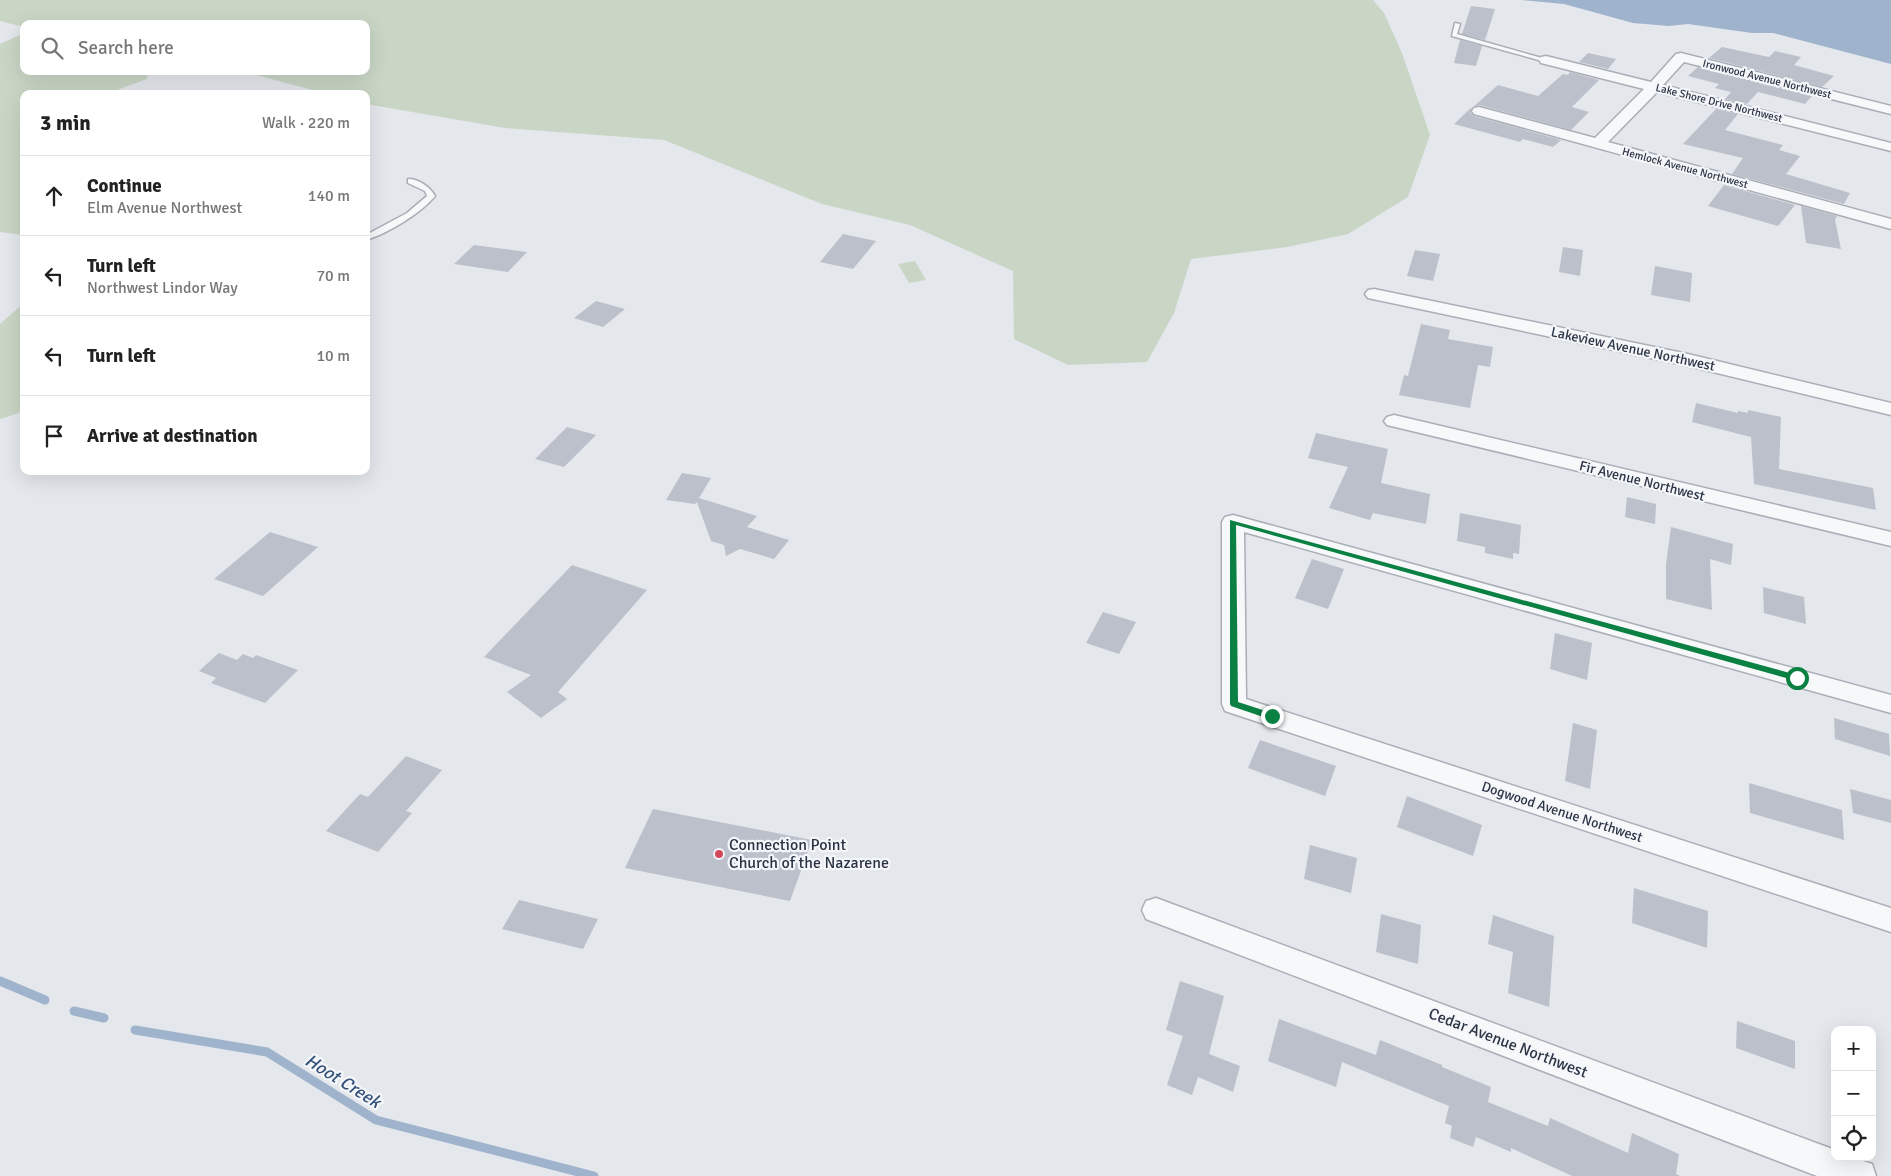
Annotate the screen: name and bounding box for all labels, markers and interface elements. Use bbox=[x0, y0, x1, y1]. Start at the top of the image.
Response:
search box bbox=[20, 20, 370, 75]
icon: search bbox=[38, 34, 66, 62]
text: Search here bbox=[78, 36, 174, 60]
street label: Ironwood Avenue Northwest bbox=[1701, 57, 1833, 101]
street label: Lake Shore Drive Northwest bbox=[1654, 81, 1784, 125]
text: 3 min bbox=[40, 110, 91, 136]
text: Walk · 220 m bbox=[262, 113, 350, 133]
street label: Hemlock Avenue Northwest bbox=[1621, 145, 1749, 191]
text: Continue bbox=[87, 174, 162, 198]
icon: ahead bbox=[40, 182, 68, 210]
text: 140 m bbox=[308, 186, 350, 206]
text: Elm Avenue Northwest bbox=[87, 198, 242, 218]
text: Turn left bbox=[87, 254, 156, 278]
icon: left bbox=[40, 262, 68, 290]
text: 70 m bbox=[316, 266, 350, 286]
text: Northwest Lindor Way bbox=[87, 278, 238, 298]
street label: Lakeview Avenue Northwest bbox=[1549, 323, 1717, 375]
icon: left bbox=[40, 342, 68, 370]
text: Turn left bbox=[87, 344, 156, 368]
text: 10 m bbox=[316, 346, 350, 366]
icon: arrive bbox=[40, 422, 68, 450]
text: Arrive at destination bbox=[87, 424, 258, 448]
street label: Fir Avenue Northwest bbox=[1577, 457, 1707, 505]
route start bbox=[1786, 667, 1809, 690]
route end bbox=[1261, 705, 1284, 728]
street label: Dogwood Avenue Northwest bbox=[1479, 778, 1645, 846]
place label: Connection Point Church of the Nazarene bbox=[729, 835, 889, 873]
marker: Connection Point Church of the Nazarene bbox=[713, 848, 725, 860]
street label: Cedar Avenue Northwest bbox=[1426, 1003, 1591, 1083]
map controls bbox=[1831, 1026, 1876, 1161]
button: + bbox=[1831, 1026, 1876, 1071]
water label: Hoot Creek bbox=[301, 1049, 387, 1114]
button: − bbox=[1831, 1071, 1876, 1116]
button: locate bbox=[1831, 1116, 1876, 1161]

